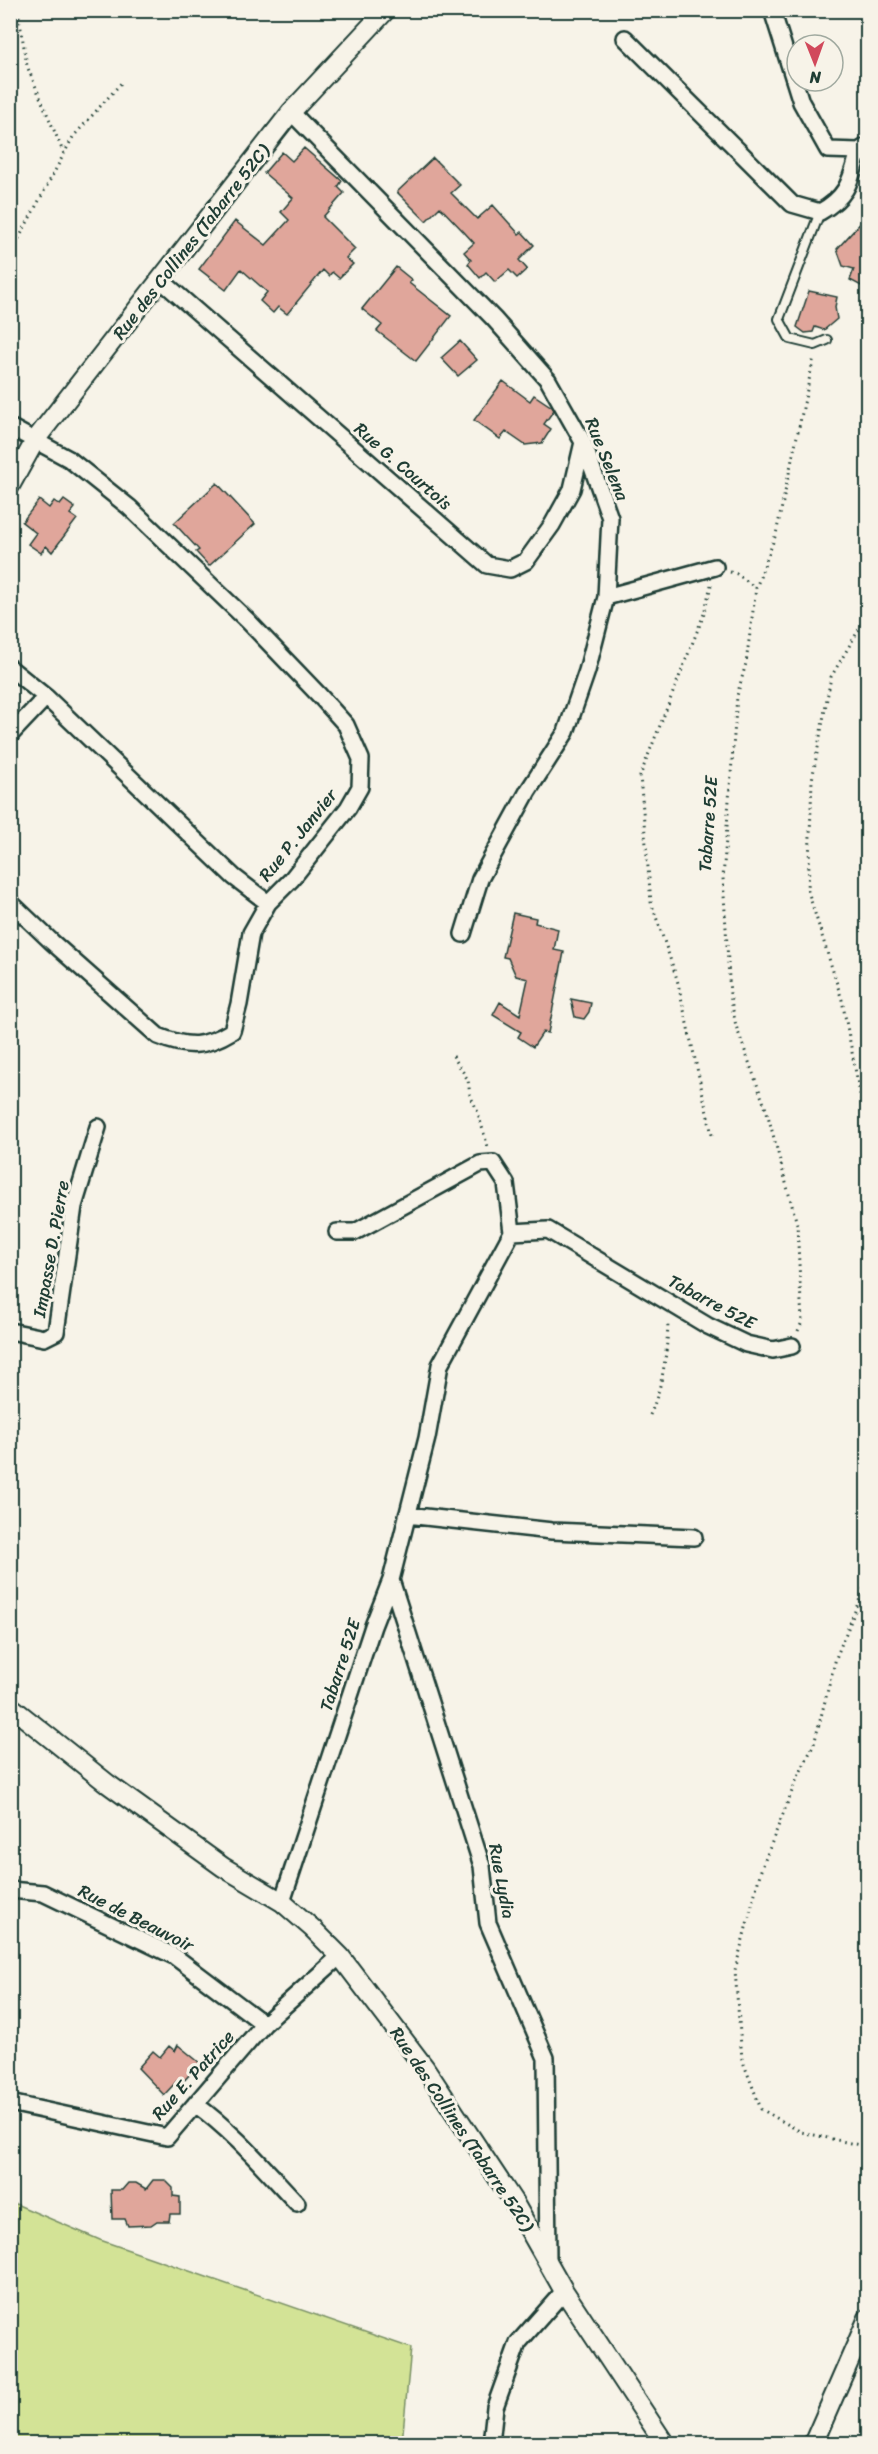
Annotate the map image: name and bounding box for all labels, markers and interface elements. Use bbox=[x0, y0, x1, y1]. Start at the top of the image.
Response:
north arrow bbox=[785, 33, 845, 93]
text: N bbox=[809, 63, 822, 92]
street label: Rue des Collines (Tabarre 52C) bbox=[104, 136, 279, 347]
street label: Rue Selena bbox=[576, 412, 639, 506]
street label: Rue G. Courtois bbox=[347, 414, 460, 518]
street label: Tabarre 52E bbox=[689, 774, 727, 873]
street label: Rue P. Janvier bbox=[250, 780, 347, 889]
street label: Impasse D. Pierre bbox=[23, 1178, 79, 1321]
street label: Tabarre 52E bbox=[662, 1265, 763, 1339]
street label: Tabarre 52E bbox=[310, 1614, 370, 1716]
street label: Rue Lydia bbox=[479, 1841, 525, 1921]
street label: Rue de Beauvoir bbox=[72, 1875, 201, 1962]
street label: Rue des Collines (Tabarre 52C) bbox=[381, 2020, 544, 2239]
street label: Rue E. Patrice bbox=[143, 2022, 243, 2128]

